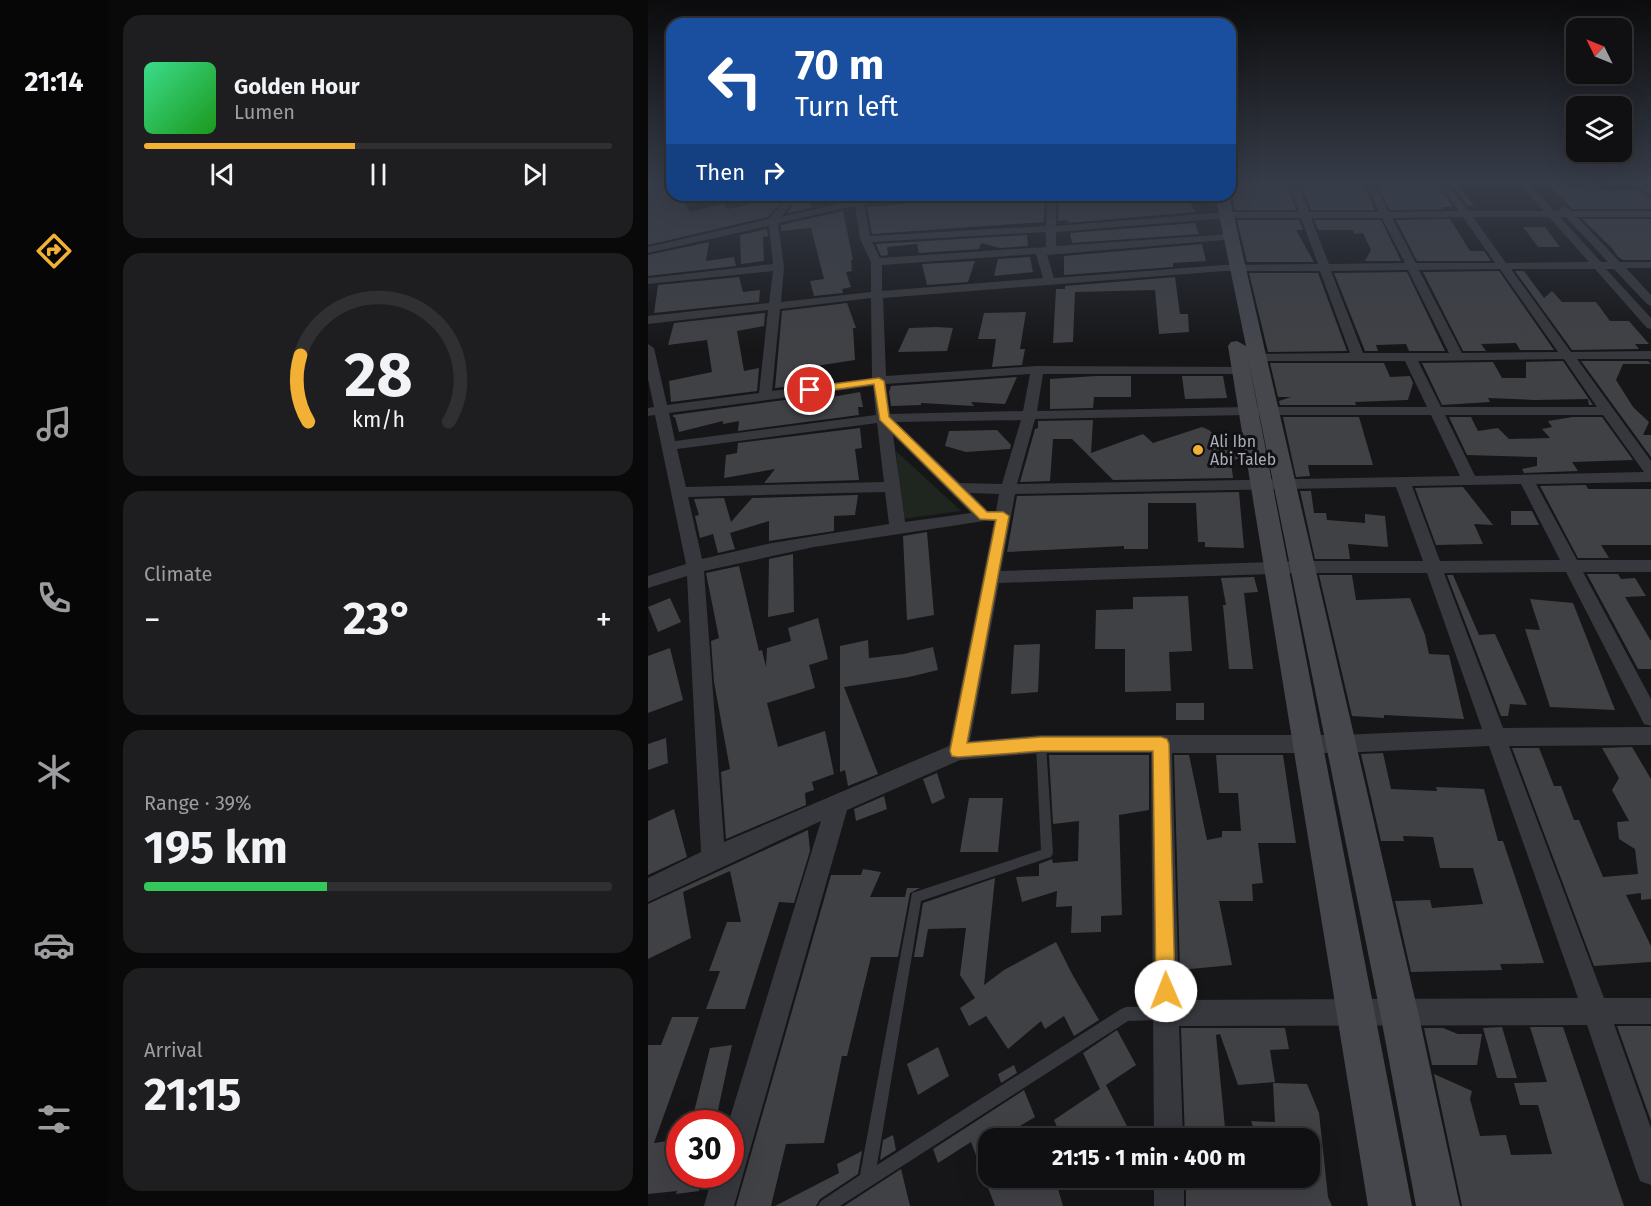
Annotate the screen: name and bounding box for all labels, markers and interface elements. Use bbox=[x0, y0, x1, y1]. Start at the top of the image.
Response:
north arrow bbox=[1566, 18, 1632, 84]
map controls bbox=[1566, 18, 1632, 162]
text: 70 m bbox=[795, 40, 884, 90]
icon: left bbox=[696, 42, 774, 120]
text: 21:14 bbox=[24, 66, 84, 98]
text: Golden Hour bbox=[234, 73, 360, 100]
text: Turn left bbox=[795, 91, 898, 123]
button: layers bbox=[1566, 96, 1632, 162]
text: Lumen bbox=[234, 100, 295, 124]
icon: right bbox=[757, 156, 790, 189]
icon: previous bbox=[206, 158, 239, 191]
icon: pause bbox=[362, 158, 395, 191]
icon: next bbox=[518, 158, 551, 191]
text: Then bbox=[696, 159, 745, 186]
icon: directions bbox=[33, 230, 75, 272]
text: 28 bbox=[344, 338, 412, 413]
pin bbox=[784, 364, 835, 415]
icon: arrive bbox=[793, 373, 826, 406]
icon: music bbox=[33, 403, 75, 445]
text: km/h bbox=[351, 407, 405, 433]
place label: Ali Ibn Abi Taleb bbox=[1210, 432, 1276, 469]
marker: Ali Ibn Abi Taleb bbox=[1191, 443, 1205, 457]
text: Climate bbox=[144, 562, 212, 586]
icon: phone bbox=[33, 577, 75, 619]
text: 23° bbox=[343, 592, 413, 646]
text: − bbox=[144, 600, 161, 640]
text: + bbox=[596, 600, 612, 640]
icon: climate bbox=[33, 751, 75, 793]
text: Range · 39% bbox=[144, 791, 252, 815]
text: 195 km bbox=[144, 821, 288, 875]
icon: car bbox=[33, 924, 75, 966]
position arrow bbox=[1134, 959, 1198, 1023]
text: Arrival bbox=[144, 1038, 203, 1062]
text: 21:15 bbox=[144, 1068, 241, 1122]
icon: filters bbox=[33, 1098, 75, 1140]
speed limit sign: 30 bbox=[666, 1110, 744, 1188]
text: 21:15 · 1 min · 400 m bbox=[1052, 1144, 1246, 1171]

